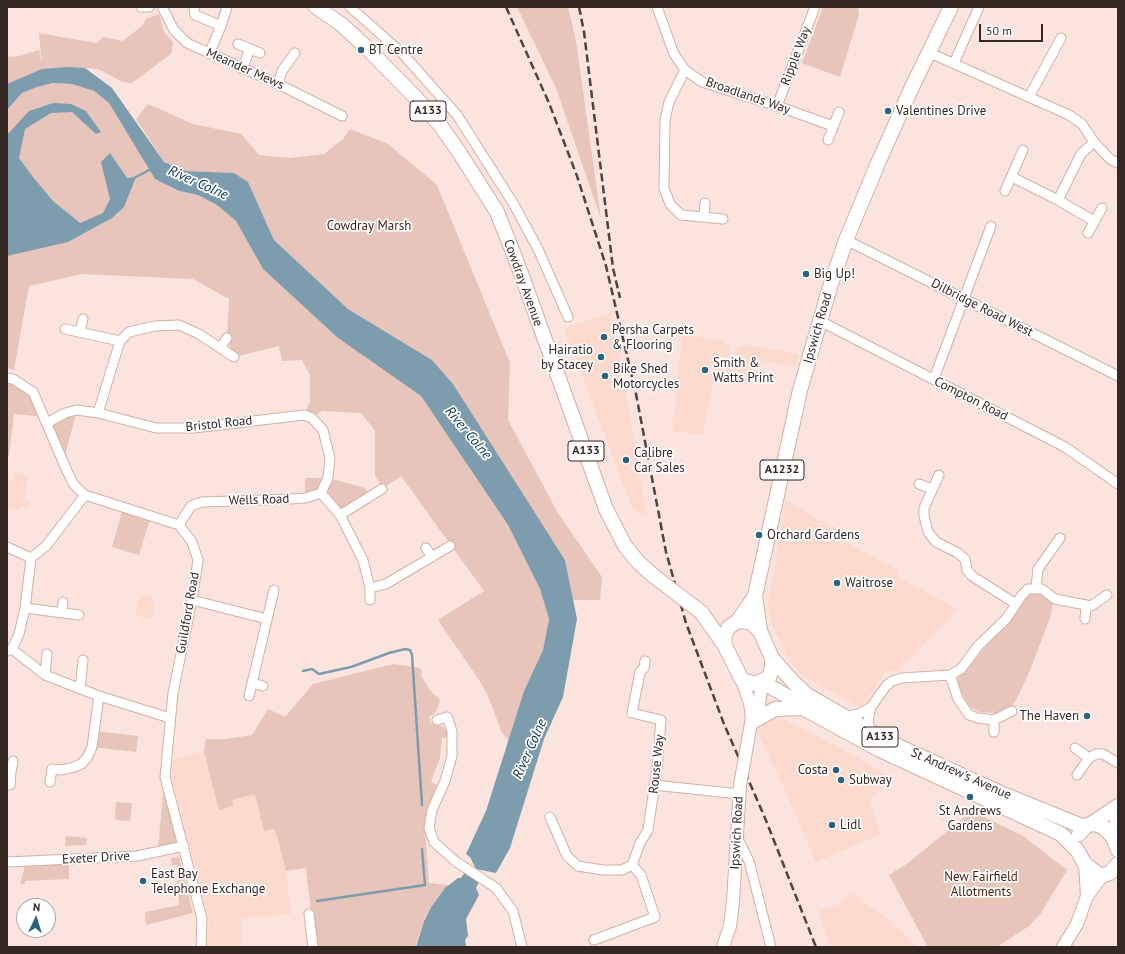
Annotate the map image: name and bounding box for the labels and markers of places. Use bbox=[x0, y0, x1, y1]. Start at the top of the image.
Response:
place label: BT Centre bbox=[369, 42, 423, 58]
marker: BT Centre bbox=[356, 45, 366, 55]
place label: Valentines Drive bbox=[896, 103, 986, 119]
marker: Valentines Drive bbox=[883, 106, 893, 116]
place label: Big Up! bbox=[814, 266, 855, 282]
marker: Big Up! bbox=[801, 269, 811, 279]
place label: Persha Carpets & Flooring bbox=[612, 322, 694, 353]
marker: Persha Carpets & Flooring bbox=[599, 332, 609, 342]
place label: Hairatio by Stacey bbox=[541, 342, 593, 373]
marker: Hairatio by Stacey bbox=[596, 352, 606, 362]
place label: Smith & Watts Print bbox=[713, 355, 774, 386]
place label: Bike Shed Motorcycles bbox=[613, 361, 679, 392]
marker: Smith & Watts Print bbox=[700, 365, 710, 375]
marker: Bike Shed Motorcycles bbox=[600, 371, 610, 381]
place label: Calibre Car Sales bbox=[634, 445, 685, 476]
marker: Calibre Car Sales bbox=[621, 455, 631, 465]
place label: Orchard Gardens bbox=[767, 527, 860, 543]
marker: Orchard Gardens bbox=[754, 530, 764, 540]
place label: Waitrose bbox=[845, 575, 893, 591]
marker: Waitrose bbox=[832, 578, 842, 588]
place label: The Haven bbox=[1020, 708, 1079, 724]
marker: The Haven bbox=[1082, 711, 1092, 721]
place label: Costa bbox=[798, 762, 828, 778]
marker: Costa bbox=[831, 765, 841, 775]
place label: Subway bbox=[849, 772, 892, 788]
marker: Subway bbox=[836, 775, 846, 785]
marker: St Andrews Gardens bbox=[965, 792, 975, 802]
place label: St Andrews Gardens bbox=[939, 803, 1001, 834]
place label: Lidl bbox=[840, 817, 861, 833]
marker: Lidl bbox=[827, 820, 837, 830]
place label: East Bay Telephone Exchange bbox=[151, 866, 265, 897]
marker: East Bay Telephone Exchange bbox=[138, 876, 148, 886]

